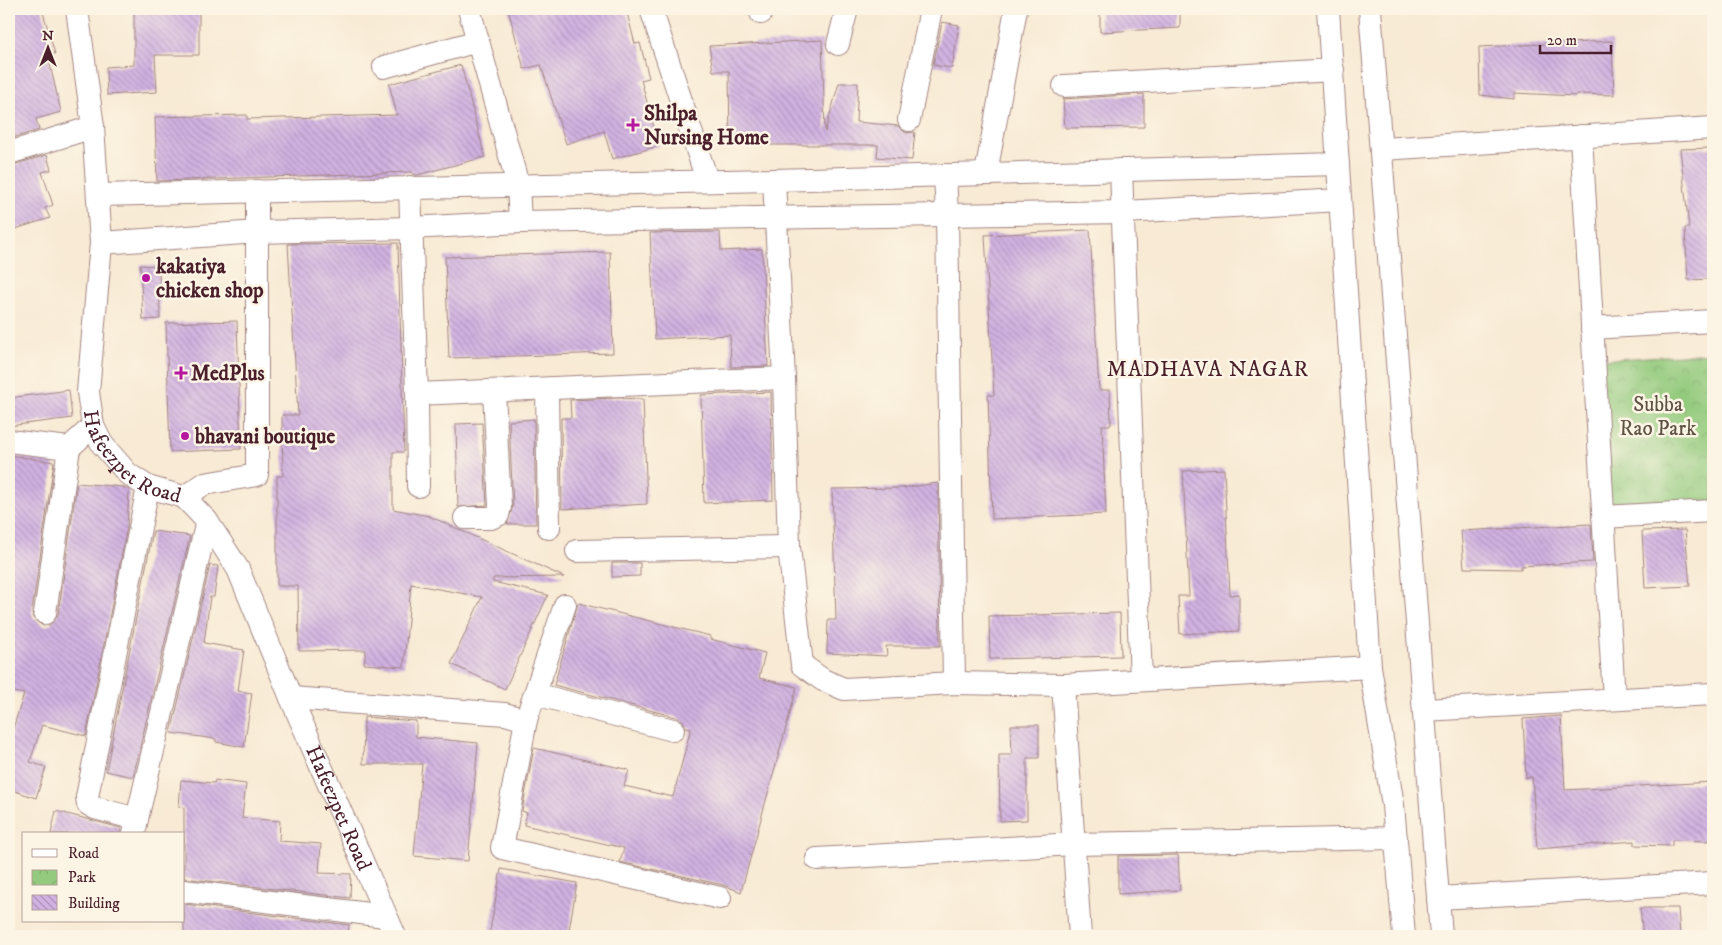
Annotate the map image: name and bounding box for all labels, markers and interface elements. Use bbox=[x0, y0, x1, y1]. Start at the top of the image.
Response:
north arrow bbox=[22, 22, 72, 72]
scale bar bbox=[1540, 22, 1611, 54]
text: N bbox=[42, 27, 54, 45]
text: 20 m bbox=[1547, 31, 1577, 50]
place label: Shilpa Nursing Home bbox=[644, 101, 769, 151]
marker: Shilpa Nursing Home bbox=[626, 118, 640, 132]
place label: kakatiya chicken shop bbox=[155, 254, 264, 304]
marker: kakatiya chicken shop bbox=[140, 272, 152, 284]
district label: MADHAVA NAGAR bbox=[1107, 356, 1309, 383]
place label: MedPlus bbox=[191, 361, 265, 387]
marker: MedPlus bbox=[175, 367, 187, 379]
park label: Subba Rao Park bbox=[1620, 392, 1697, 442]
street label: Hafeezpet Road bbox=[77, 408, 184, 510]
place label: bhavani boutique bbox=[194, 424, 336, 450]
marker: bhavani boutique bbox=[179, 430, 191, 442]
street label: Hafeezpet Road bbox=[299, 742, 377, 875]
legend bbox=[22, 832, 185, 922]
text: Road bbox=[68, 844, 100, 863]
text: Park bbox=[68, 868, 97, 887]
text: Building bbox=[68, 894, 120, 913]

